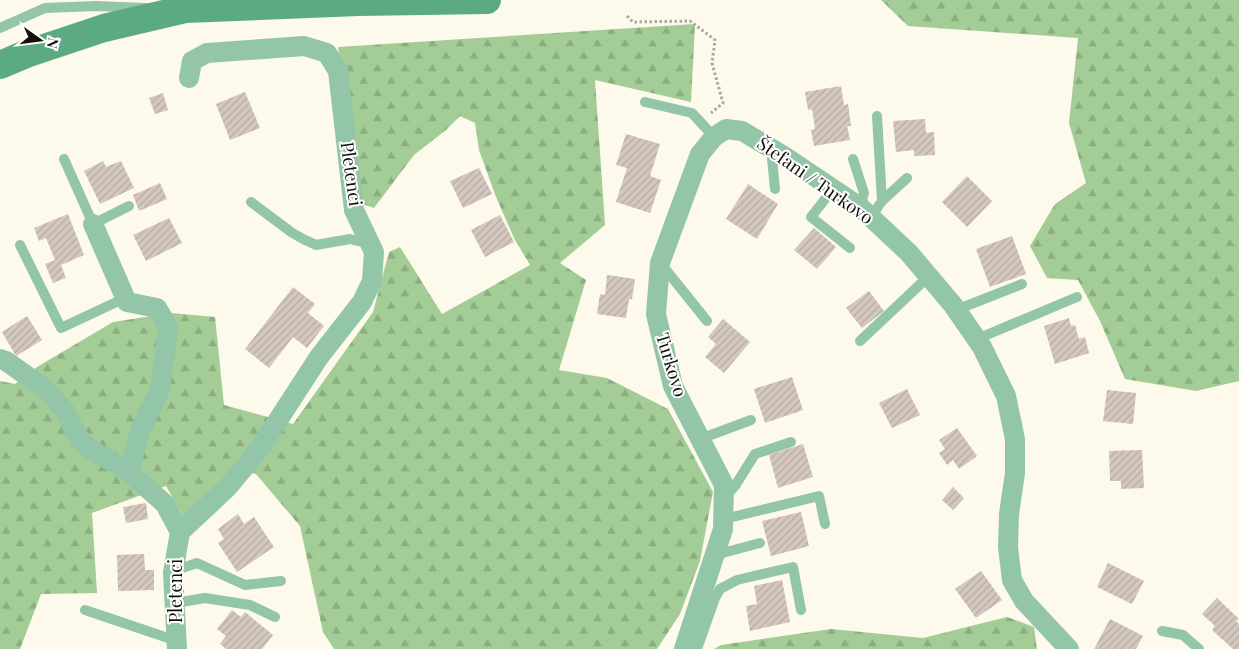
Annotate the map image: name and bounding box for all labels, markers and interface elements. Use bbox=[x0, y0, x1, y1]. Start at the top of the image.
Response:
north arrow bbox=[15, 15, 65, 65]
text: N bbox=[43, 36, 64, 50]
street label: Štefani / Turkovo bbox=[753, 131, 879, 229]
street label: Pletenci bbox=[336, 140, 368, 208]
street label: Turkovo bbox=[651, 330, 693, 400]
street label: Pletenci bbox=[163, 559, 187, 623]

